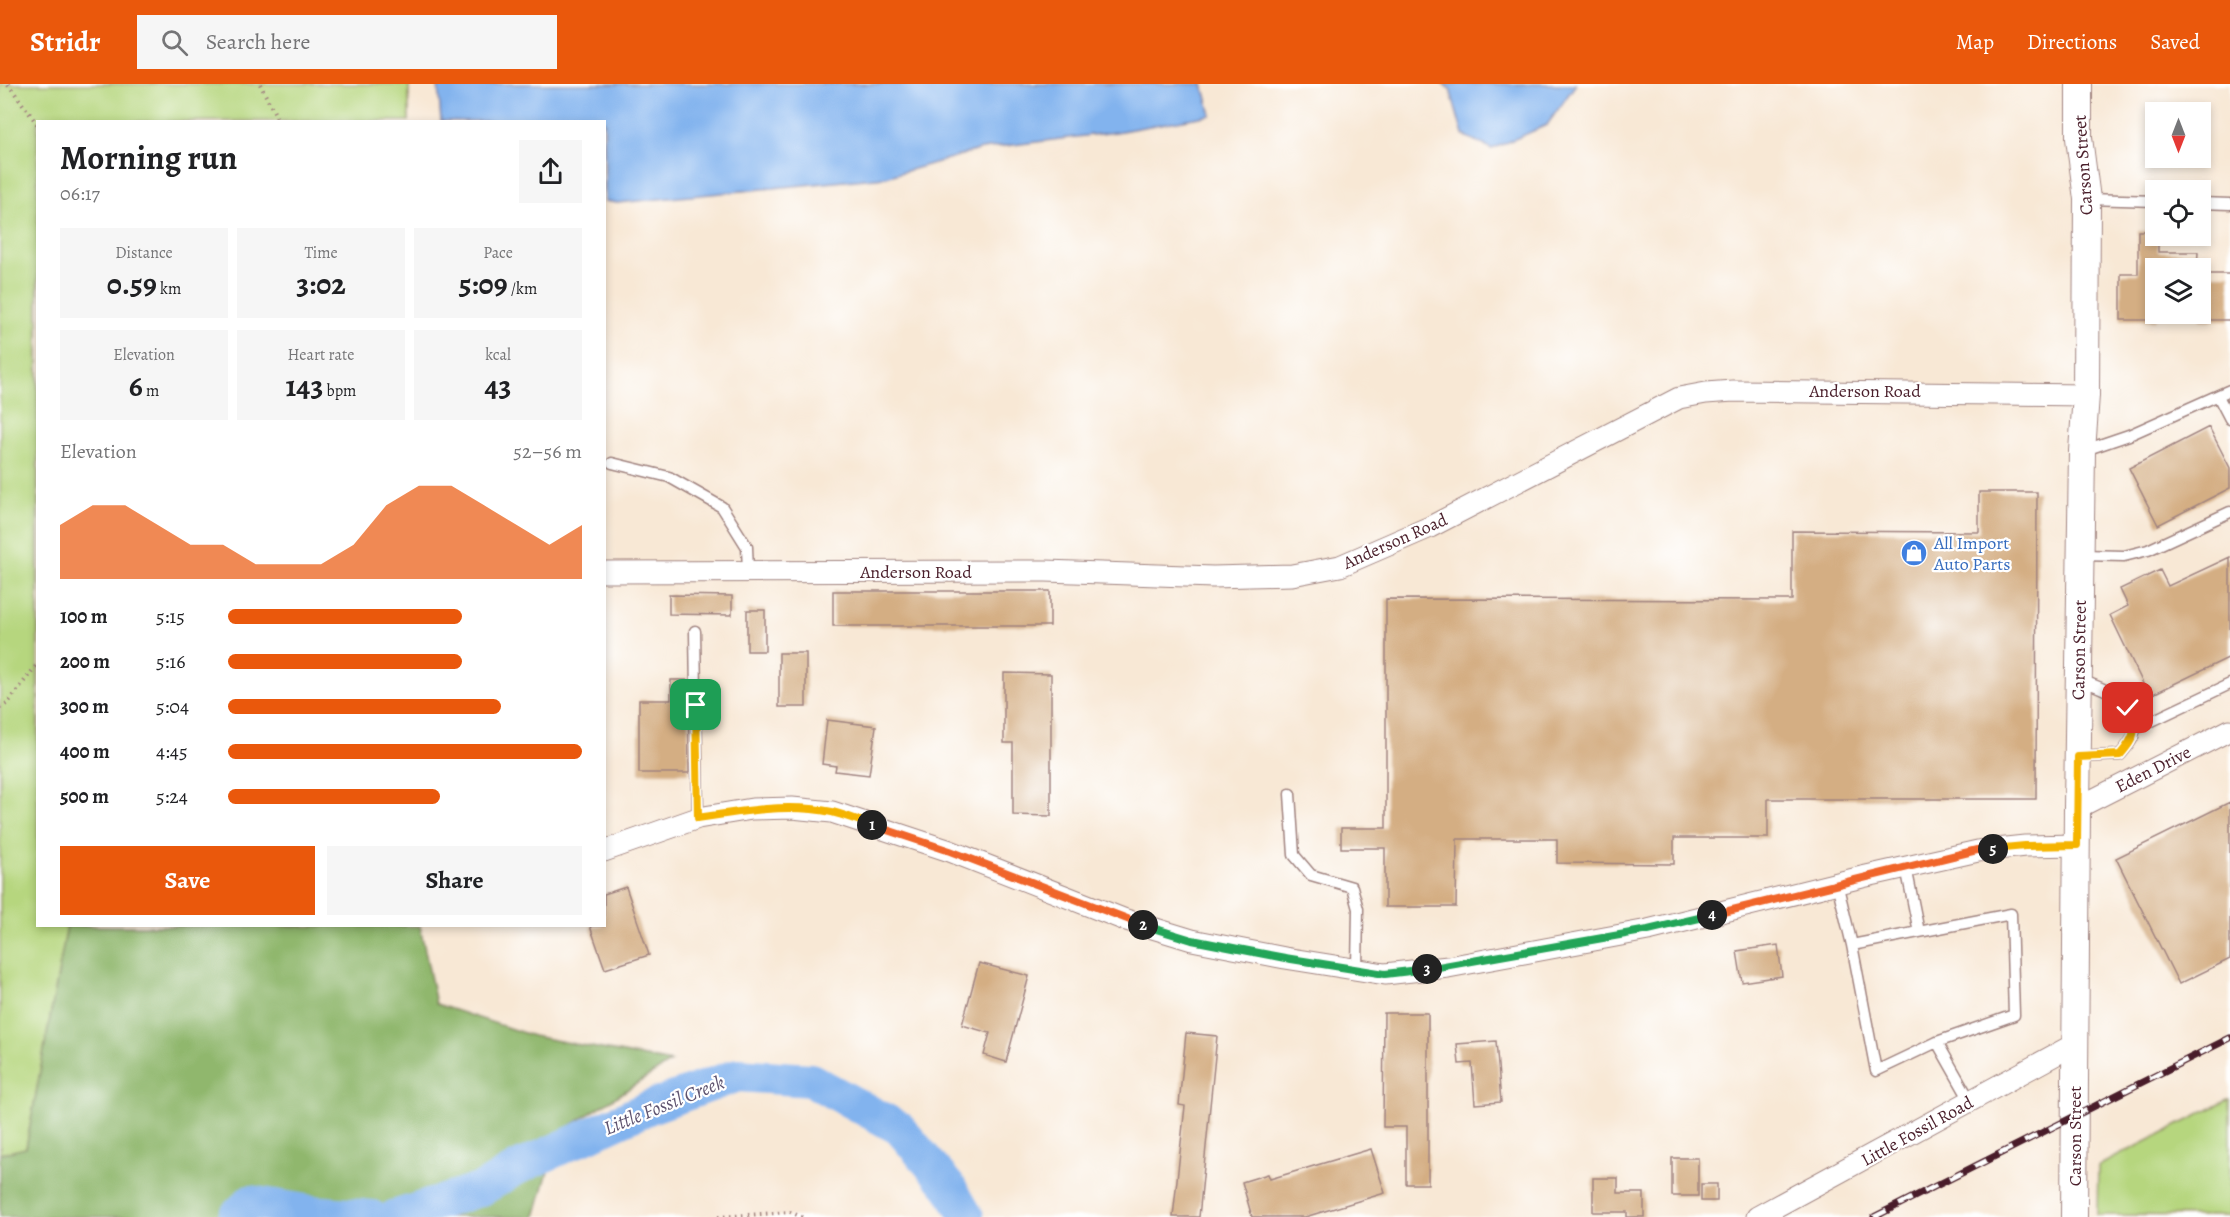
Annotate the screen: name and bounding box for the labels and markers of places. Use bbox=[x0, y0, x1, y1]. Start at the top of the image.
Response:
place label: All Import Auto Parts bbox=[1933, 531, 2010, 576]
shop icon: All Import Auto Parts bbox=[1899, 538, 1929, 568]
pin bbox=[670, 679, 721, 730]
pin bbox=[2102, 682, 2153, 733]
pin: 1 bbox=[857, 810, 887, 840]
pin: 5 bbox=[1978, 834, 2008, 864]
pin: 4 bbox=[1697, 900, 1727, 930]
pin: 2 bbox=[1128, 910, 1158, 940]
pin: 3 bbox=[1412, 954, 1442, 984]

